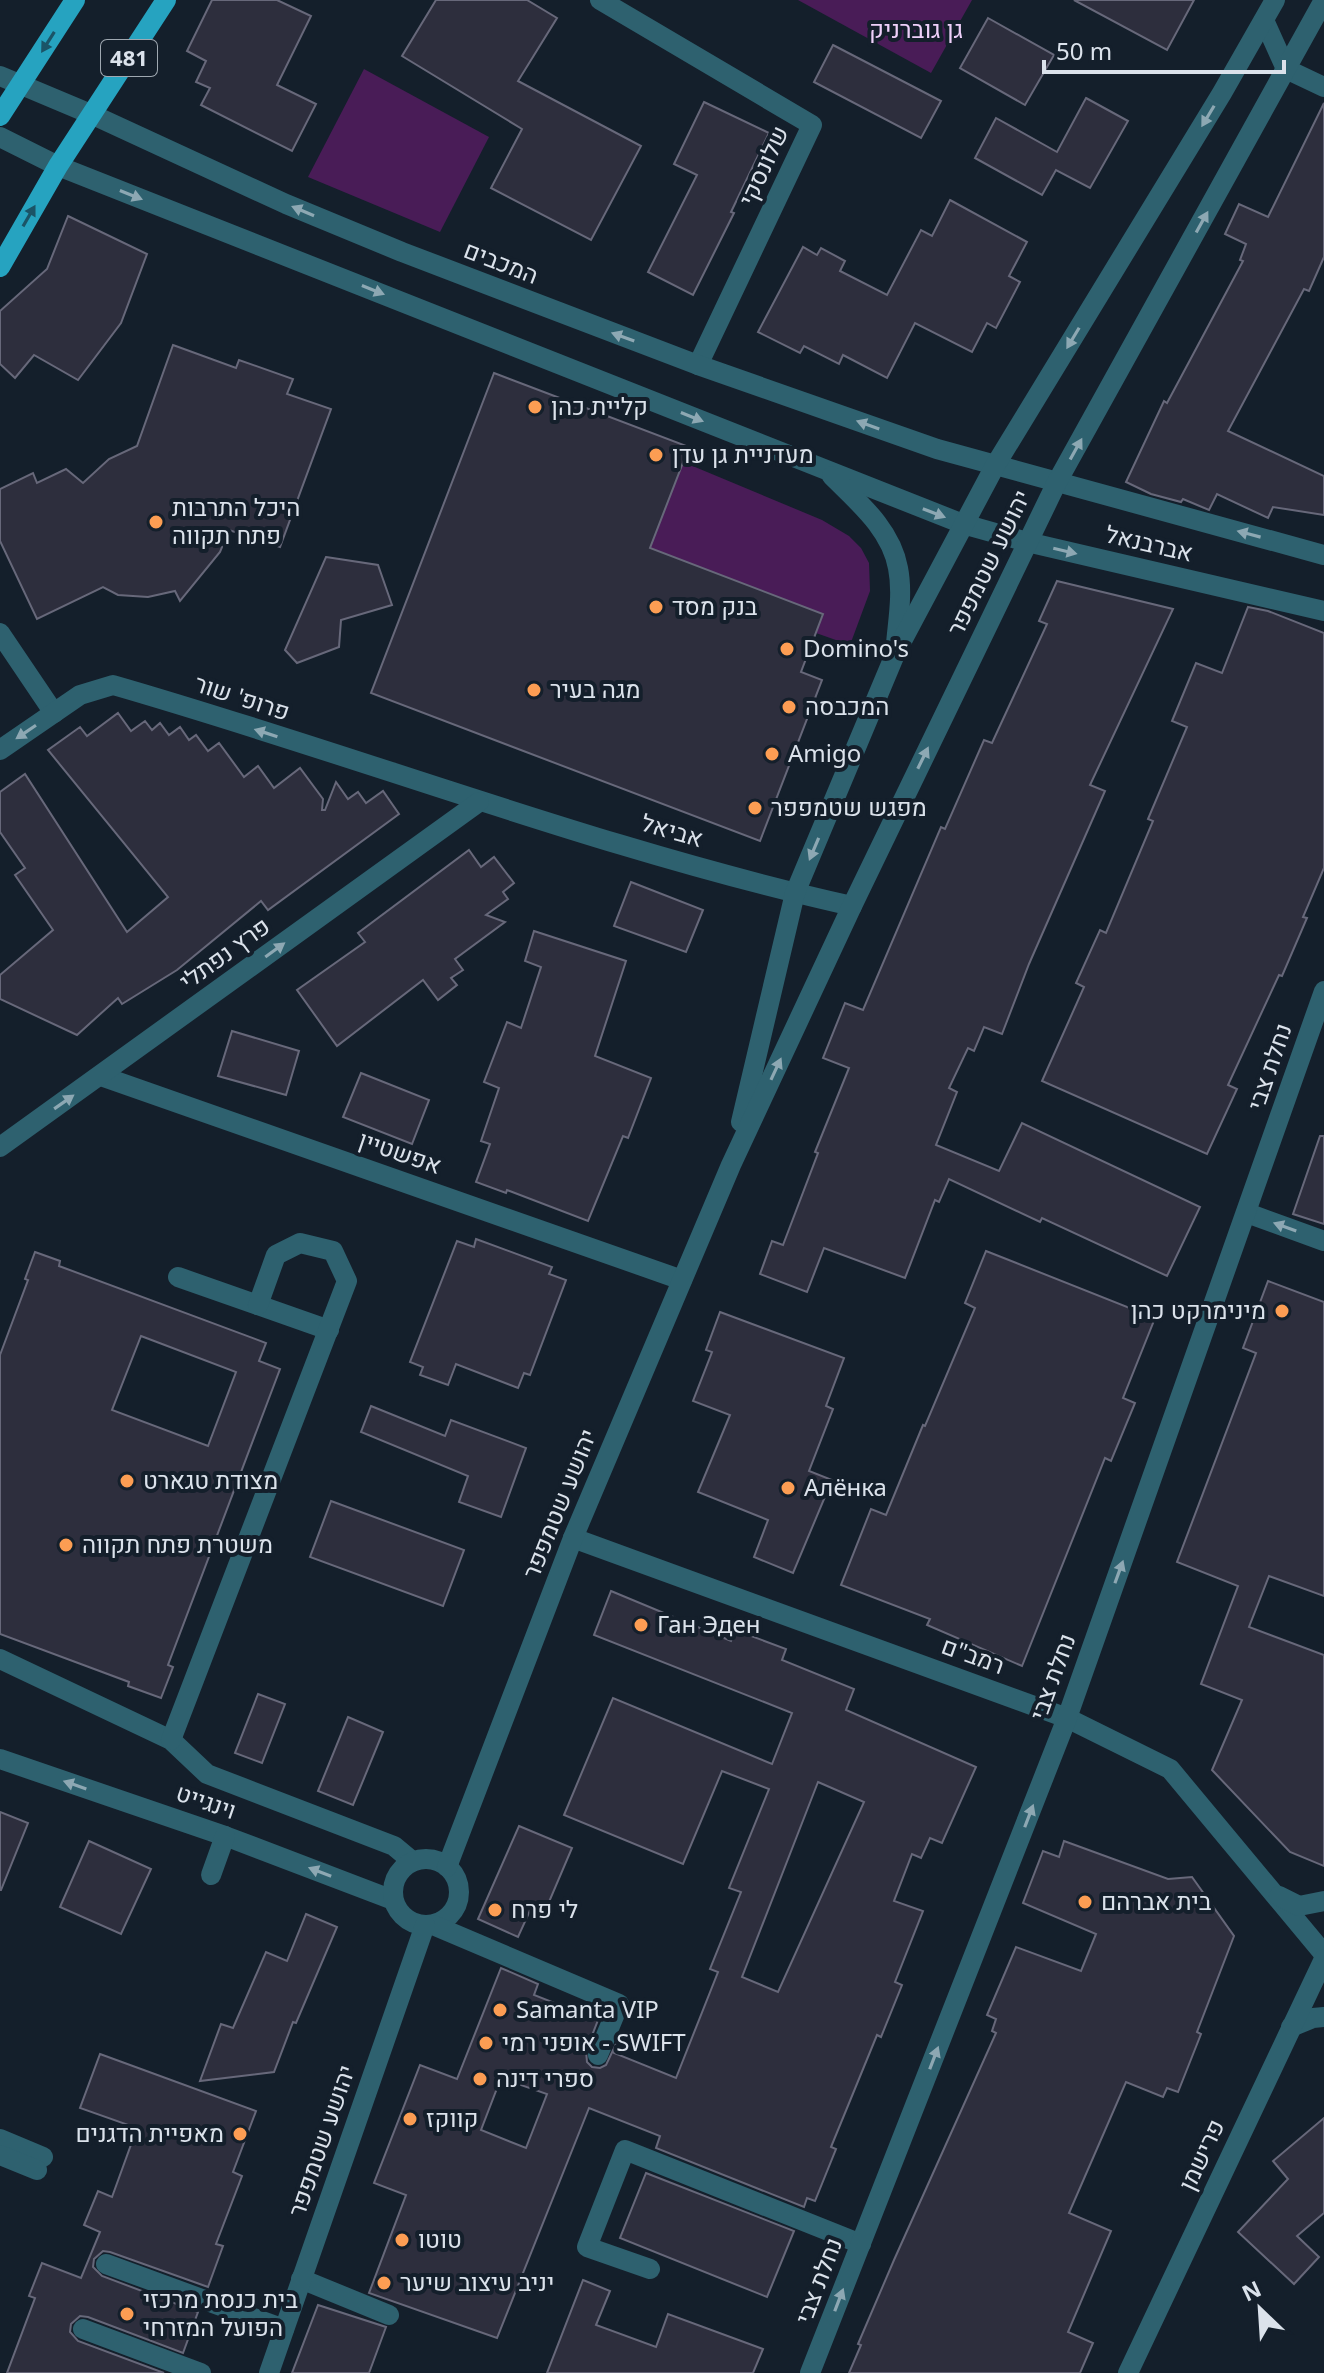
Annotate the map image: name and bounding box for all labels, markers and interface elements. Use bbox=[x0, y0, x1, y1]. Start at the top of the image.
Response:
park label: גן גוברניק bbox=[869, 12, 963, 45]
scale bar bbox=[1044, 24, 1284, 74]
one-way arrow bbox=[42, 31, 56, 53]
text: 50 m bbox=[1056, 34, 1112, 67]
road number: 481 bbox=[101, 40, 157, 76]
one-way arrow bbox=[1201, 105, 1215, 127]
street label: שלונסקי bbox=[730, 120, 795, 211]
one-way arrow bbox=[119, 189, 143, 202]
one-way arrow bbox=[291, 204, 315, 217]
one-way arrow bbox=[22, 205, 36, 227]
one-way arrow bbox=[1194, 211, 1208, 233]
street label: המכבים bbox=[460, 232, 544, 291]
one-way arrow bbox=[361, 284, 385, 297]
one-way arrow bbox=[1066, 327, 1080, 349]
one-way arrow bbox=[611, 330, 635, 343]
place label: קליית כהן bbox=[551, 389, 648, 422]
marker: קליית כהן bbox=[526, 398, 544, 416]
one-way arrow bbox=[680, 411, 704, 424]
one-way arrow bbox=[856, 418, 880, 431]
place label: מעדניית גן עדן bbox=[672, 437, 814, 470]
one-way arrow bbox=[1069, 438, 1082, 461]
marker: מעדניית גן עדן bbox=[647, 446, 665, 464]
street label: יהושע שטמפפר bbox=[938, 484, 1037, 641]
place label: היכל התרבות פתח תקווה bbox=[172, 490, 300, 551]
one-way arrow bbox=[922, 507, 946, 520]
marker: היכל התרבות פתח תקווה bbox=[147, 513, 165, 531]
street label: אברבנאל bbox=[1102, 516, 1196, 569]
one-way arrow bbox=[1236, 528, 1261, 540]
one-way arrow bbox=[1053, 545, 1078, 558]
place label: בנק מסד bbox=[672, 589, 758, 622]
marker: בנק מסד bbox=[647, 598, 665, 616]
place label: Domino's bbox=[803, 631, 909, 664]
marker: Domino's bbox=[778, 640, 796, 658]
street label: פרופ' שור bbox=[191, 666, 294, 727]
place label: מגה בעיר bbox=[550, 672, 640, 705]
marker: מגה בעיר bbox=[525, 681, 543, 699]
place label: המכבסה bbox=[805, 689, 889, 722]
marker: המכבסה bbox=[780, 698, 798, 716]
one-way arrow bbox=[15, 724, 37, 739]
one-way arrow bbox=[253, 726, 277, 739]
place label: Amigo bbox=[788, 736, 861, 769]
marker: Amigo bbox=[763, 745, 781, 763]
one-way arrow bbox=[916, 746, 930, 769]
place label: מפגש שטמפפר bbox=[771, 790, 927, 823]
marker: מפגש שטמפפר bbox=[746, 799, 764, 817]
street label: אביאל bbox=[638, 805, 707, 854]
one-way arrow bbox=[807, 837, 820, 861]
street label: פרץ נפתלי bbox=[172, 909, 276, 997]
one-way arrow bbox=[264, 943, 285, 958]
street label: נחלת צבי bbox=[1238, 1019, 1299, 1114]
one-way arrow bbox=[769, 1057, 783, 1080]
one-way arrow bbox=[53, 1095, 74, 1110]
street label: אפשטיין bbox=[355, 1122, 446, 1181]
one-way arrow bbox=[1273, 1221, 1297, 1233]
place label: מינימרקט כהן bbox=[1131, 1293, 1266, 1326]
marker: מינימרקט כהן bbox=[1273, 1302, 1291, 1320]
street label: יהושע שטמפפר bbox=[514, 1424, 604, 1583]
place label: מצודת טגארט bbox=[143, 1463, 278, 1496]
place label: Алёнка bbox=[804, 1470, 887, 1503]
marker: מצודת טגארט bbox=[118, 1472, 136, 1490]
marker: Алёнка bbox=[779, 1479, 797, 1497]
place label: משטרת פתח תקווה bbox=[82, 1527, 273, 1560]
marker: משטרת פתח תקווה bbox=[57, 1536, 75, 1554]
one-way arrow bbox=[1113, 1560, 1125, 1584]
place label: Ган Эден bbox=[657, 1607, 760, 1640]
marker: Ган Эден bbox=[632, 1616, 650, 1634]
street label: רמב"ם bbox=[937, 1628, 1010, 1681]
street label: נחלת צבי bbox=[1021, 1629, 1082, 1724]
street label: וינגייט bbox=[172, 1775, 241, 1826]
one-way arrow bbox=[63, 1778, 87, 1790]
one-way arrow bbox=[1022, 1804, 1035, 1828]
one-way arrow bbox=[308, 1865, 332, 1878]
place label: בית אברהם bbox=[1101, 1884, 1212, 1917]
place label: לי פרח bbox=[511, 1892, 578, 1925]
marker: בית אברהם bbox=[1076, 1893, 1094, 1911]
marker: לי פרח bbox=[486, 1901, 504, 1919]
place label: Samanta VIP bbox=[516, 1992, 659, 2025]
marker: Samanta VIP bbox=[491, 2001, 509, 2019]
place label: אופני רמי - SWIFT bbox=[502, 2025, 686, 2058]
marker: אופני רמי - SWIFT bbox=[477, 2034, 495, 2052]
one-way arrow bbox=[928, 2046, 941, 2070]
street label: יהושע שטמפפר bbox=[279, 2060, 362, 2221]
place label: ספרי דינה bbox=[496, 2061, 594, 2094]
marker: ספרי דינה bbox=[471, 2070, 489, 2088]
place label: קווקז bbox=[426, 2101, 478, 2134]
marker: קווקז bbox=[401, 2110, 419, 2128]
street label: פרישמן bbox=[1170, 2113, 1231, 2195]
place label: מאפיית הדגנים bbox=[76, 2116, 224, 2149]
marker: מאפיית הדגנים bbox=[231, 2125, 249, 2143]
place label: טוטו bbox=[418, 2222, 462, 2255]
marker: טוטו bbox=[393, 2231, 411, 2249]
street label: נחלת צבי bbox=[786, 2233, 849, 2328]
place label: יניב עיצוב שיער bbox=[400, 2265, 554, 2298]
north arrow bbox=[1220, 2269, 1300, 2349]
text: N bbox=[1237, 2273, 1266, 2307]
marker: יניב עיצוב שיער bbox=[375, 2274, 393, 2292]
place label: בית כנסת מרכזי הפועל המזרחי bbox=[143, 2282, 298, 2343]
one-way arrow bbox=[833, 2288, 846, 2312]
marker: בית כנסת מרכזי הפועל המזרחי bbox=[118, 2305, 136, 2323]

